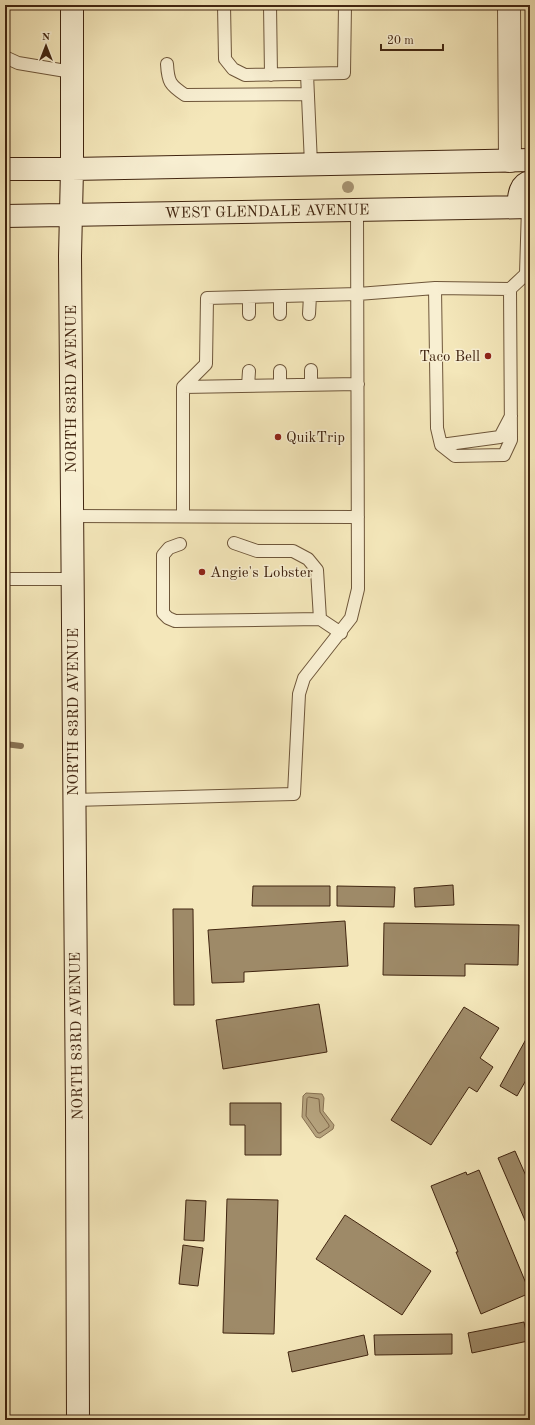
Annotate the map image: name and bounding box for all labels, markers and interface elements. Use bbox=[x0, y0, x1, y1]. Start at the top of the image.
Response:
north arrow bbox=[26, 26, 66, 66]
scale bar bbox=[381, 26, 443, 52]
text: N bbox=[42, 32, 51, 43]
text: 20 m bbox=[387, 35, 414, 47]
street label: WEST GLENDALE AVENUE bbox=[165, 203, 369, 222]
street label: NORTH 83RD AVENUE bbox=[65, 305, 80, 473]
place label: Taco Bell bbox=[419, 350, 480, 365]
marker: Taco Bell bbox=[483, 351, 493, 361]
place label: QuikTrip bbox=[286, 431, 345, 446]
marker: QuikTrip bbox=[273, 432, 283, 442]
place label: Angie's Lobster bbox=[210, 566, 313, 581]
marker: Angie's Lobster bbox=[197, 567, 207, 577]
street label: NORTH 83RD AVENUE bbox=[67, 628, 82, 796]
street label: NORTH 83RD AVENUE bbox=[69, 952, 86, 1120]

